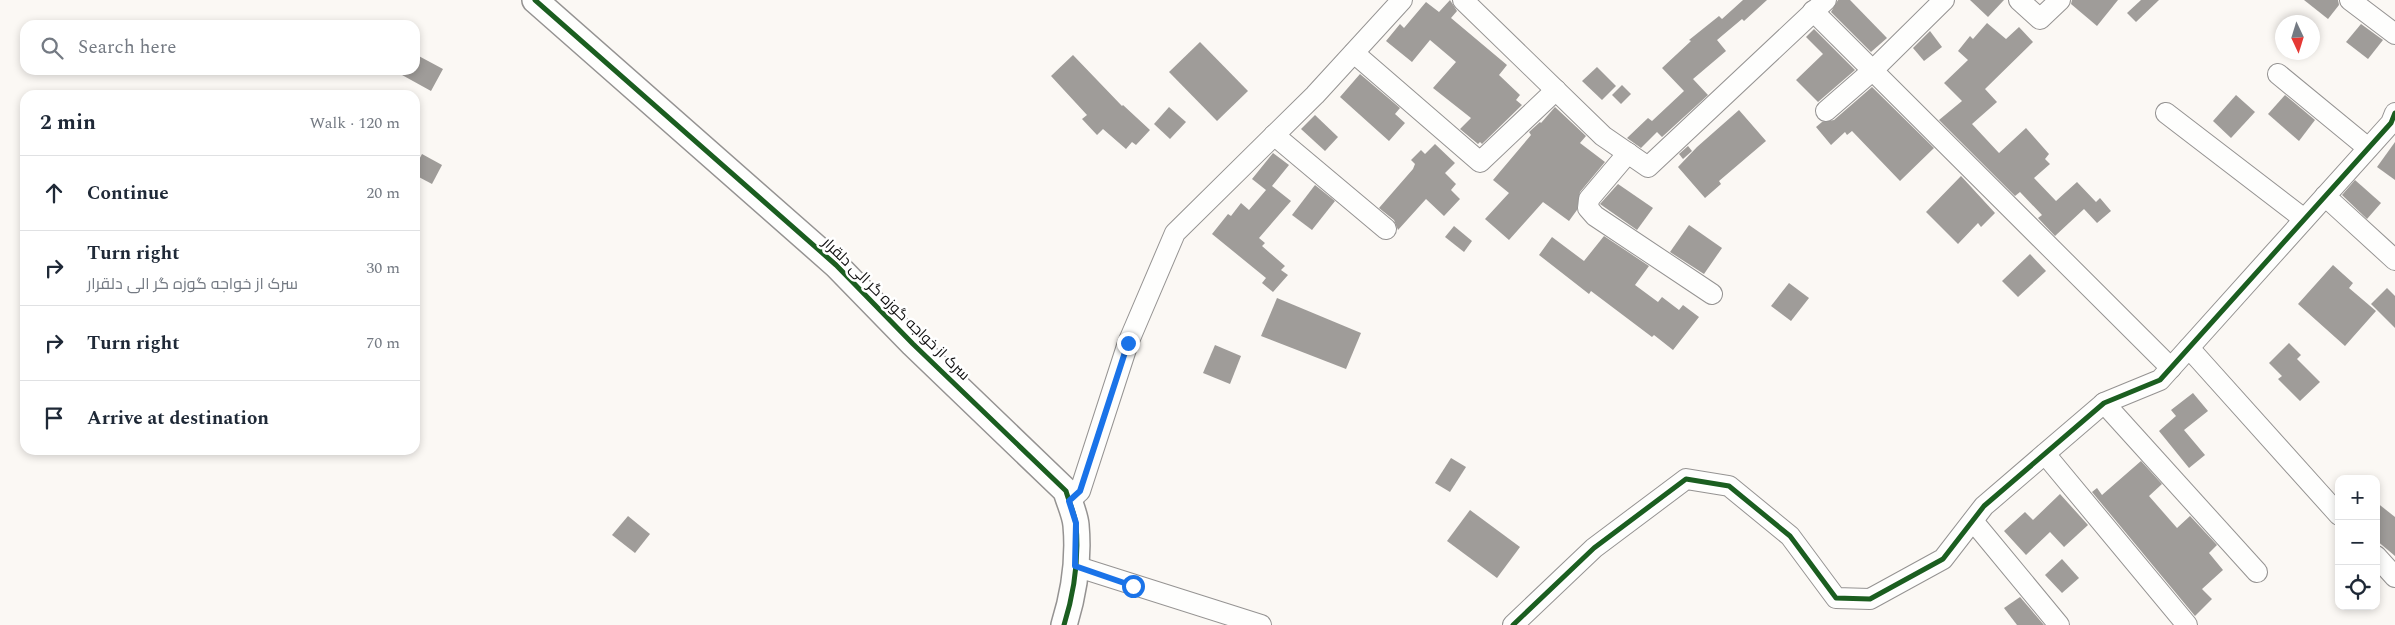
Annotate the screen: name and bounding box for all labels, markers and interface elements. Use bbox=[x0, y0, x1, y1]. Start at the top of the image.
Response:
north arrow bbox=[2275, 15, 2320, 60]
search box bbox=[20, 20, 420, 75]
text: Search here bbox=[78, 33, 177, 62]
icon: search bbox=[38, 34, 66, 62]
text: 2 min bbox=[40, 107, 96, 139]
text: Walk · 120 m bbox=[309, 111, 400, 135]
icon: ahead bbox=[40, 179, 68, 207]
text: Continue bbox=[87, 179, 169, 208]
text: 20 m bbox=[366, 181, 400, 205]
street label: سرک از خواجه گوزه گر الی دلقرار bbox=[816, 231, 975, 386]
text: Turn right bbox=[87, 239, 180, 268]
icon: right bbox=[40, 254, 68, 282]
text: 30 m bbox=[366, 256, 400, 280]
text: سرک از خواجه گوزه گر الی دلقرار bbox=[87, 272, 298, 296]
icon: right bbox=[40, 329, 68, 357]
text: Turn right bbox=[87, 329, 180, 358]
text: 70 m bbox=[366, 331, 400, 355]
route end bbox=[1117, 332, 1140, 355]
icon: arrive bbox=[40, 404, 68, 432]
text: Arrive at destination bbox=[87, 404, 269, 433]
map controls bbox=[2335, 475, 2380, 610]
button: + bbox=[2335, 475, 2380, 520]
button: − bbox=[2335, 520, 2380, 565]
button: locate bbox=[2335, 565, 2380, 610]
route start bbox=[1122, 575, 1145, 598]

